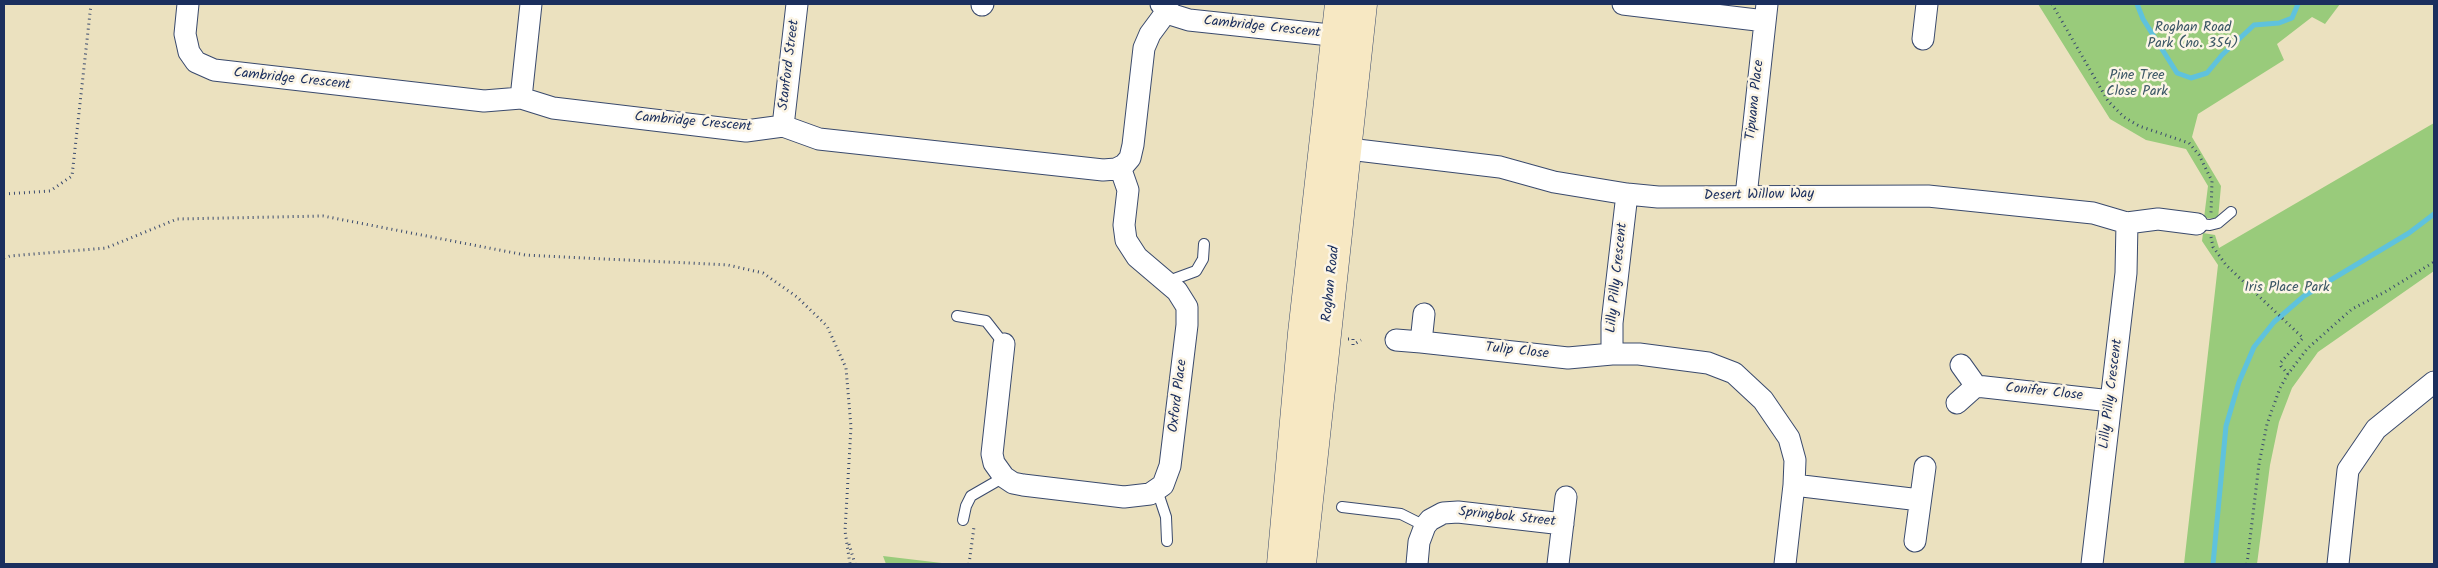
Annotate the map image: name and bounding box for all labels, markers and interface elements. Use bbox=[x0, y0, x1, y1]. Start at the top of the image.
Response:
street label: Cambridge Crescent bbox=[1203, 13, 1321, 43]
street label: Stanford Street bbox=[776, 19, 804, 111]
park label: Roghan Road Park (no. 354) bbox=[2148, 21, 2238, 54]
street label: Tipuana Place bbox=[1743, 59, 1769, 141]
street label: Cambridge Crescent bbox=[233, 65, 351, 95]
park label: Pine Tree Close Park bbox=[2106, 69, 2168, 102]
street label: Cambridge Crescent bbox=[634, 110, 752, 136]
street label: Desert Willow Way bbox=[1704, 187, 1814, 205]
street label: Lilly Pilly Crescent bbox=[1604, 222, 1632, 334]
street label: Roghan Road bbox=[1320, 245, 1344, 323]
park label: Iris Place Park bbox=[2245, 281, 2329, 297]
street label: Lilly Pilly Crescent bbox=[2097, 338, 2127, 450]
street label: Tulip Close bbox=[1484, 340, 1550, 364]
street label: Oxford Place bbox=[1166, 358, 1192, 434]
street label: Conifer Close bbox=[2004, 381, 2084, 405]
street label: Springbok Street bbox=[1458, 505, 1556, 531]

